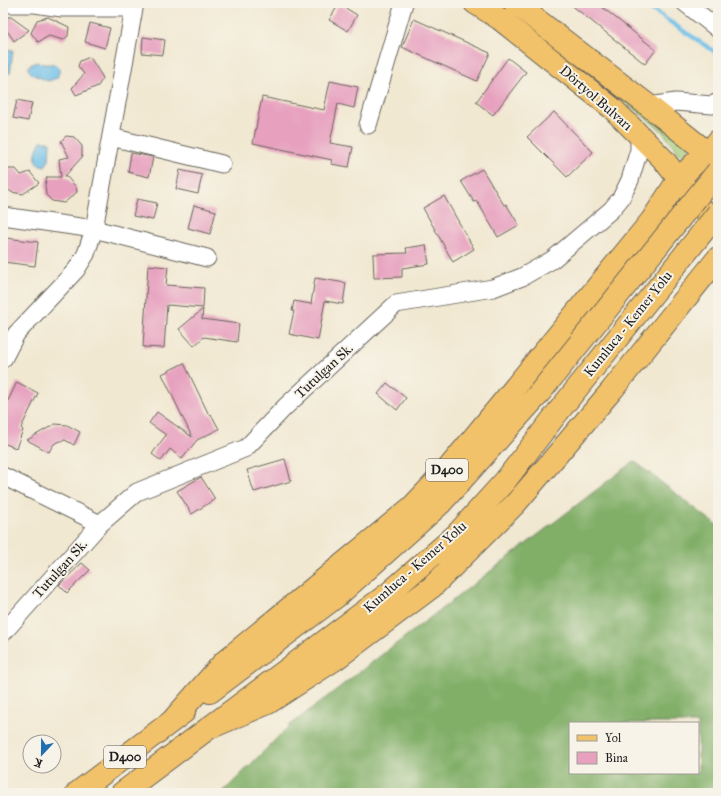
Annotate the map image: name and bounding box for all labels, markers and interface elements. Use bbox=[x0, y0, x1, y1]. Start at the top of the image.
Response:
street label: Dörtyol Bulvarı bbox=[556, 62, 636, 134]
street label: Kumluca - Kemer Yolu bbox=[580, 267, 676, 380]
street label: Tutulgan Sk. bbox=[291, 340, 357, 402]
road number: D400 bbox=[426, 459, 468, 481]
street label: Kumluca - Kemer Yolu bbox=[360, 517, 471, 616]
street label: Tutulgan Sk. bbox=[29, 536, 91, 602]
legend bbox=[569, 722, 699, 774]
text: Yol bbox=[605, 731, 622, 745]
north arrow bbox=[22, 734, 62, 774]
road number: D400 bbox=[104, 746, 146, 768]
text: Bina bbox=[605, 751, 629, 765]
text: K bbox=[31, 755, 44, 770]

